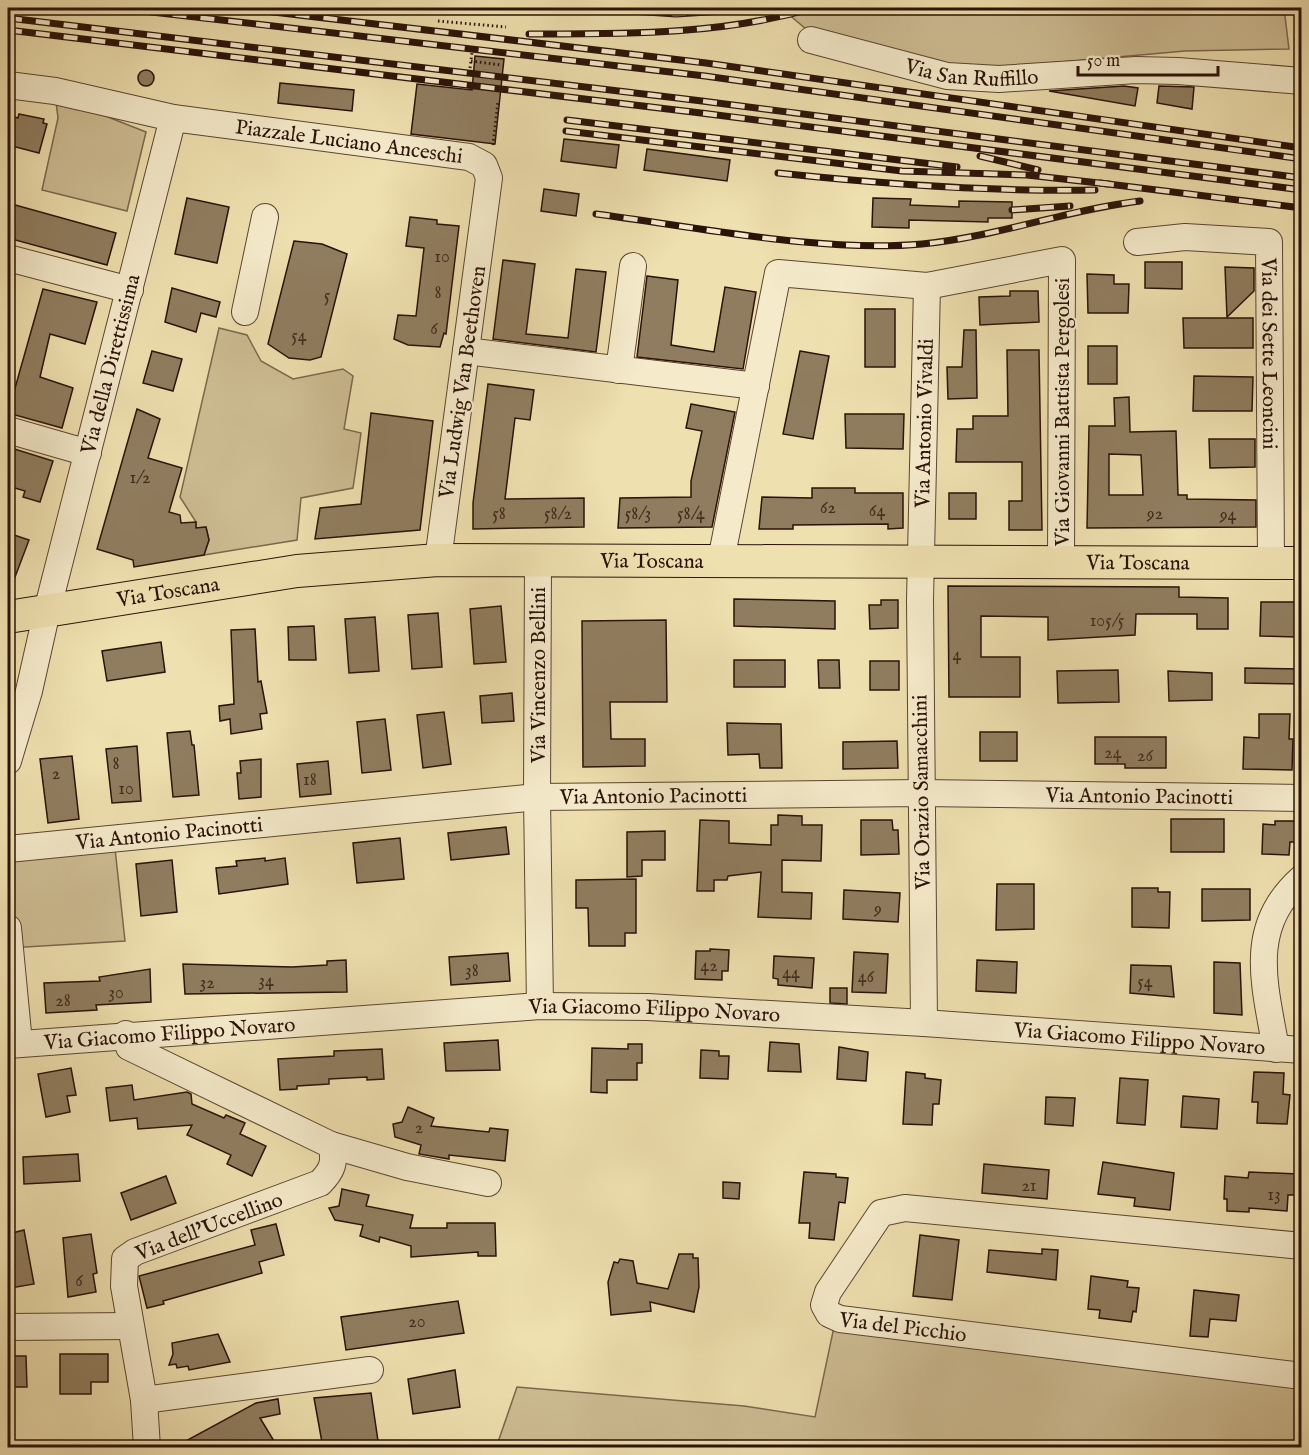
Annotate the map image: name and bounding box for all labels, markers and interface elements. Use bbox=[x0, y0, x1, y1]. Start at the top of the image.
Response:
scale bar bbox=[1078, 39, 1218, 77]
text: 50 m bbox=[1087, 50, 1120, 73]
street label: Via San Ruffillo bbox=[901, 53, 1039, 94]
street label: Piazzale Luciano Anceschi bbox=[233, 114, 464, 171]
house number: 10 bbox=[434, 246, 450, 269]
street label: Via dei Sette Leoncini bbox=[1254, 257, 1282, 450]
street label: Via Ludwig Van Beethoven bbox=[434, 264, 493, 501]
street label: Via della Direttissima bbox=[75, 271, 148, 458]
street label: Via Giovanni Battista Pergolesi bbox=[1050, 278, 1077, 547]
house number: 8 bbox=[434, 282, 442, 305]
house number: 5 bbox=[324, 285, 331, 308]
house number: 6 bbox=[430, 318, 438, 341]
house number: 54 bbox=[291, 325, 307, 348]
street label: Via Antonio Vivaldi bbox=[910, 338, 941, 509]
house number: 1/2 bbox=[129, 467, 151, 490]
house number: 62 bbox=[820, 497, 836, 520]
house number: 64 bbox=[869, 500, 885, 523]
house number: 58 bbox=[492, 503, 506, 526]
house number: 58/2 bbox=[544, 503, 572, 526]
house number: 58/3 bbox=[625, 503, 651, 526]
house number: 58/4 bbox=[677, 503, 705, 526]
house number: 92 bbox=[1146, 503, 1163, 526]
house number: 94 bbox=[1219, 504, 1236, 527]
street label: Via Toscana bbox=[599, 549, 705, 576]
street label: Via Toscana bbox=[1085, 550, 1191, 578]
street label: Via Toscana bbox=[114, 571, 222, 615]
street label: Via Vincenzo Bellini bbox=[526, 587, 553, 764]
house number: 105/5 bbox=[1090, 610, 1125, 633]
house number: 4 bbox=[953, 644, 962, 667]
street label: Via Orazio Samacchini bbox=[907, 694, 938, 891]
house number: 24 bbox=[1104, 742, 1122, 765]
house number: 26 bbox=[1137, 745, 1153, 768]
house number: 8 bbox=[112, 753, 120, 776]
house number: 2 bbox=[52, 763, 60, 786]
house number: 18 bbox=[303, 769, 317, 792]
house number: 10 bbox=[118, 778, 134, 801]
street label: Via Antonio Pacinotti bbox=[558, 783, 747, 812]
street label: Via Antonio Pacinotti bbox=[1044, 783, 1233, 812]
street label: Via Antonio Pacinotti bbox=[74, 812, 264, 857]
house number: 9 bbox=[873, 898, 882, 921]
house number: 42 bbox=[700, 955, 718, 978]
house number: 38 bbox=[465, 960, 479, 983]
house number: 44 bbox=[782, 962, 800, 985]
house number: 46 bbox=[858, 966, 875, 989]
house number: 34 bbox=[258, 970, 274, 993]
house number: 54 bbox=[1137, 971, 1153, 994]
house number: 32 bbox=[199, 972, 215, 995]
house number: 30 bbox=[108, 982, 124, 1005]
house number: 28 bbox=[55, 990, 71, 1013]
street label: Via Giacomo Filippo Novaro bbox=[527, 994, 781, 1030]
street label: Via Giacomo Filippo Novaro bbox=[42, 1012, 296, 1057]
street label: Via Giacomo Filippo Novaro bbox=[1012, 1017, 1266, 1062]
house number: 2 bbox=[415, 1117, 423, 1140]
house number: 21 bbox=[1021, 1175, 1037, 1198]
house number: 13 bbox=[1267, 1184, 1281, 1207]
street label: Via dell'Uccellino bbox=[131, 1187, 287, 1268]
house number: 6 bbox=[75, 1270, 83, 1293]
street label: Via del Picchio bbox=[837, 1307, 968, 1350]
house number: 20 bbox=[408, 1311, 426, 1334]

